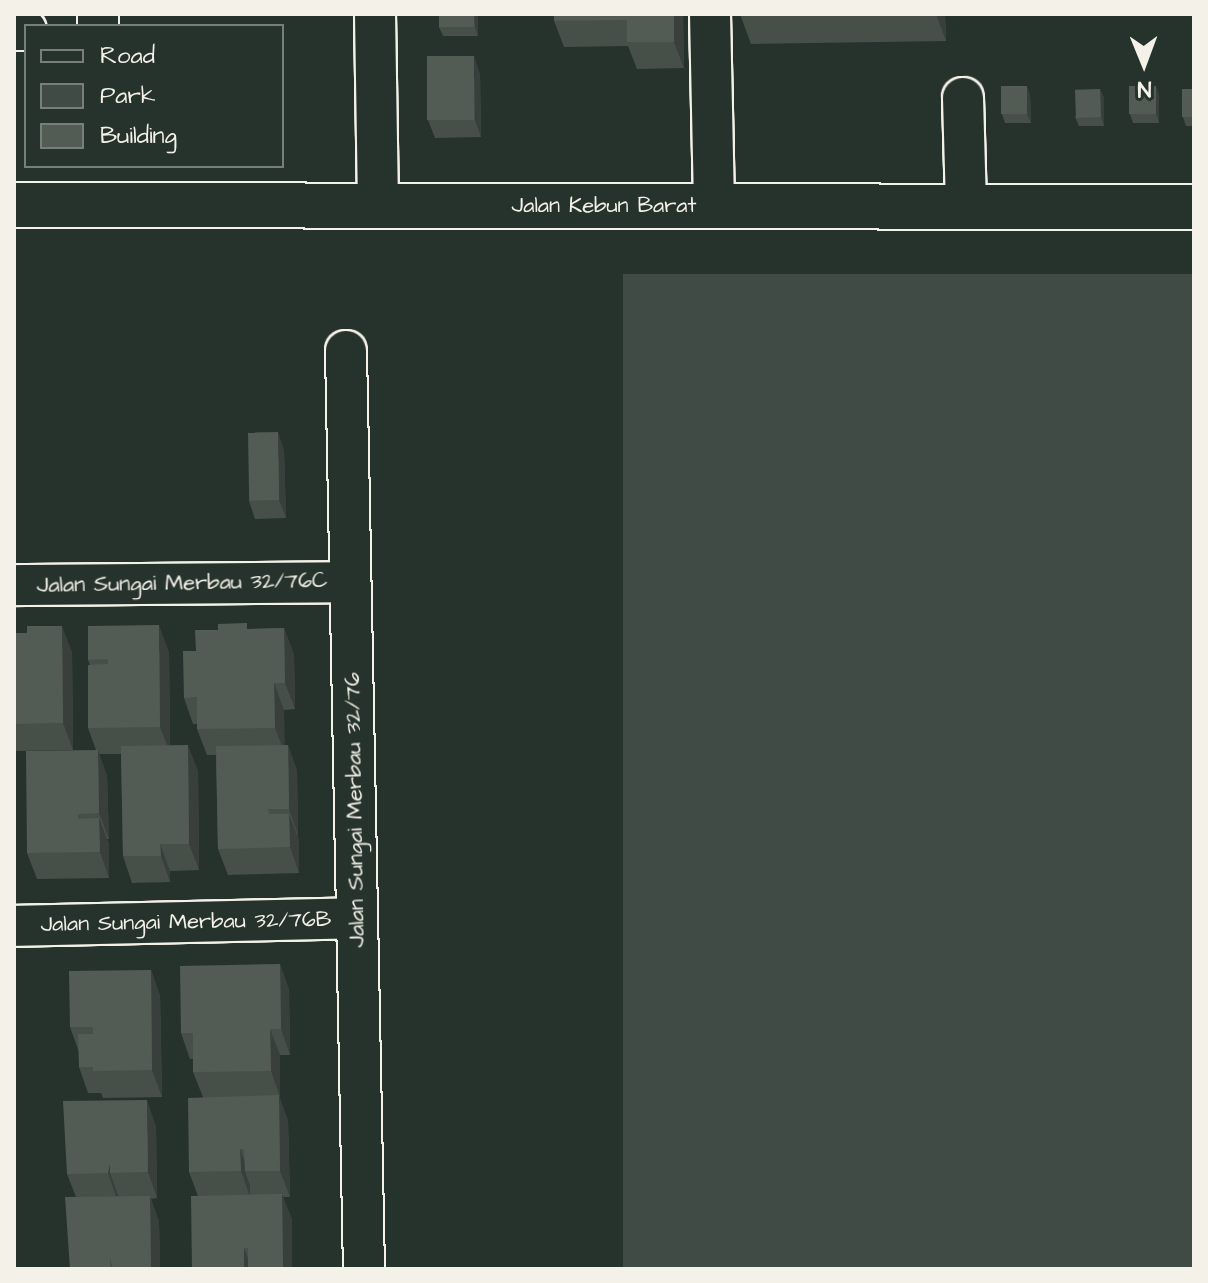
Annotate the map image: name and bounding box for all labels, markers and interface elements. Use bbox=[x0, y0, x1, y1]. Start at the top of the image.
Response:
legend bbox=[24, 24, 284, 168]
north arrow bbox=[1104, 24, 1184, 104]
text: Road bbox=[100, 39, 155, 73]
text: N bbox=[1137, 73, 1152, 104]
text: Park bbox=[100, 79, 156, 113]
text: Building bbox=[100, 119, 177, 153]
street label: Jalan Kebun Barat bbox=[512, 193, 696, 219]
street label: Jalan Sungai Merbau 32/76C bbox=[36, 567, 328, 599]
street label: Jalan Sungai Merbau 32/76 bbox=[339, 672, 371, 948]
street label: Jalan Sungai Merbau 32/76B bbox=[40, 906, 332, 938]

